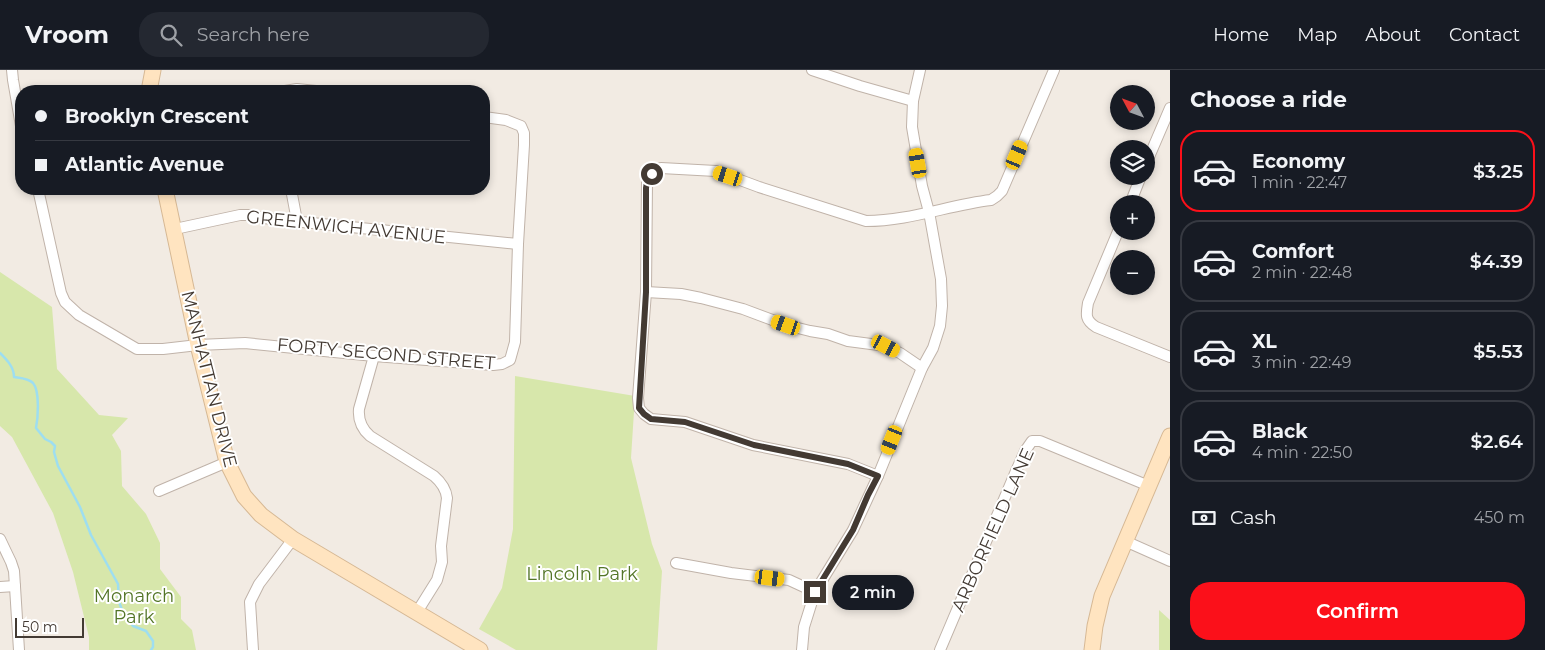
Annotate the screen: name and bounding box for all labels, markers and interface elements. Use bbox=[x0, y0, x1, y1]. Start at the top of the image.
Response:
search box bbox=[139, 12, 489, 57]
text: Vroom bbox=[25, 20, 109, 49]
icon: search bbox=[157, 21, 185, 49]
text: Search here bbox=[197, 23, 310, 46]
text: Home bbox=[1213, 24, 1269, 46]
text: Map bbox=[1297, 24, 1337, 46]
text: About bbox=[1365, 24, 1421, 46]
text: Contact bbox=[1449, 24, 1520, 46]
north arrow bbox=[1110, 85, 1155, 130]
map controls bbox=[1110, 85, 1155, 295]
text: Choose a ride bbox=[1190, 86, 1347, 113]
text: Brooklyn Crescent bbox=[65, 105, 249, 128]
car bbox=[1004, 138, 1029, 172]
button: layers bbox=[1110, 140, 1155, 185]
car bbox=[908, 147, 927, 179]
icon: car bbox=[1192, 149, 1237, 194]
text: Economy bbox=[1252, 150, 1345, 173]
text: Atlantic Avenue bbox=[65, 153, 224, 176]
text: $3.25 bbox=[1473, 160, 1523, 183]
route start bbox=[641, 163, 663, 185]
car bbox=[711, 164, 744, 188]
text: 1 min · 22:47 bbox=[1252, 173, 1347, 192]
button: + bbox=[1110, 195, 1155, 240]
street label: GREENWICH AVENUE bbox=[245, 206, 447, 248]
icon: car bbox=[1192, 239, 1237, 284]
text: Comfort bbox=[1252, 240, 1334, 263]
button: − bbox=[1110, 250, 1155, 295]
text: $4.39 bbox=[1470, 250, 1523, 273]
text: 2 min · 22:48 bbox=[1252, 263, 1352, 282]
street label: MANHATTAN DRIVE bbox=[176, 288, 242, 470]
car bbox=[769, 313, 802, 337]
icon: car bbox=[1192, 329, 1237, 374]
text: XL bbox=[1252, 330, 1277, 353]
car bbox=[869, 333, 902, 359]
street label: FORTY SECOND STREET bbox=[276, 334, 497, 375]
text: $5.53 bbox=[1473, 340, 1523, 363]
text: 3 min · 22:49 bbox=[1252, 353, 1352, 372]
icon: car bbox=[1192, 419, 1237, 464]
text: Black bbox=[1252, 420, 1308, 443]
car bbox=[879, 423, 904, 457]
text: $2.64 bbox=[1471, 430, 1523, 453]
text: 4 min · 22:50 bbox=[1252, 443, 1353, 462]
street label: ARBORFIELD LANE bbox=[947, 445, 1039, 615]
icon: cash bbox=[1190, 504, 1218, 532]
text: Cash bbox=[1230, 506, 1277, 529]
text: 450 m bbox=[1474, 508, 1525, 527]
park label: Lincoln Park bbox=[526, 563, 638, 585]
car bbox=[754, 569, 785, 587]
callout: 2 min bbox=[832, 574, 915, 610]
route end bbox=[804, 581, 826, 603]
button: Confirm bbox=[1190, 582, 1525, 640]
text: 2 min bbox=[850, 583, 896, 602]
park label: Monarch Park bbox=[94, 585, 174, 628]
scale bar bbox=[15, 615, 84, 638]
text: 50 m bbox=[22, 618, 58, 636]

